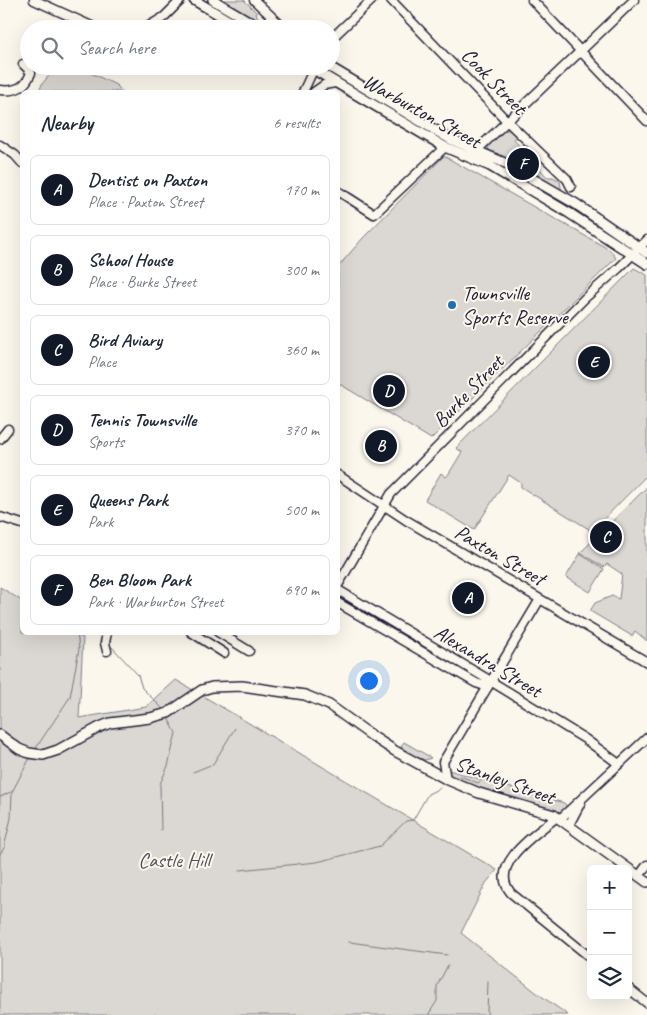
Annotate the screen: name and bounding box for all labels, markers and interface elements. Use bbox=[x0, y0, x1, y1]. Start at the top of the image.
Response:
search box bbox=[20, 20, 340, 75]
icon: search bbox=[38, 34, 66, 62]
text: Search here bbox=[78, 36, 155, 60]
street label: Cook Street bbox=[456, 42, 534, 121]
street label: Warburton Street bbox=[359, 68, 487, 155]
text: Nearby bbox=[40, 110, 93, 136]
text: 6 results bbox=[273, 113, 320, 133]
pin: F bbox=[507, 145, 539, 183]
text: Dentist on Paxton bbox=[88, 168, 207, 192]
text: A bbox=[53, 180, 61, 200]
text: 170 m bbox=[285, 180, 319, 200]
text: Place · Paxton Street bbox=[88, 192, 203, 212]
text: School House bbox=[88, 248, 172, 272]
text: B bbox=[53, 260, 61, 280]
text: 300 m bbox=[285, 260, 319, 280]
text: Place · Burke Street bbox=[88, 272, 196, 292]
place label: Townsville Sports Reserve bbox=[462, 280, 570, 330]
marker: Townsville Sports Reserve bbox=[446, 299, 458, 311]
text: Bird Aviary bbox=[88, 328, 162, 352]
text: C bbox=[53, 340, 61, 360]
text: 360 m bbox=[285, 340, 319, 360]
pin: E bbox=[578, 343, 610, 381]
street label: Burke Street bbox=[427, 348, 510, 433]
text: Place bbox=[88, 352, 116, 372]
pin: D bbox=[373, 372, 405, 410]
text: Tennis Townsville bbox=[88, 408, 196, 432]
text: D bbox=[52, 420, 62, 440]
text: 370 m bbox=[285, 420, 319, 440]
pin: B bbox=[365, 427, 397, 465]
text: Sports bbox=[88, 432, 124, 452]
text: Queens Park bbox=[88, 488, 168, 512]
text: E bbox=[53, 500, 61, 520]
text: 500 m bbox=[285, 500, 319, 520]
text: Park bbox=[88, 512, 113, 532]
pin: C bbox=[590, 518, 622, 556]
street label: Paxton Street bbox=[450, 519, 552, 593]
text: Ben Bloom Park bbox=[88, 568, 191, 592]
pin: A bbox=[452, 579, 484, 617]
text: F bbox=[53, 580, 61, 600]
text: 690 m bbox=[285, 580, 319, 600]
text: Park · Warburton Street bbox=[88, 592, 224, 612]
street label: Alexandra Street bbox=[430, 619, 548, 704]
your location bbox=[356, 668, 382, 694]
street label: Stanley Street bbox=[452, 750, 560, 811]
park label: Castle Hill bbox=[138, 847, 213, 873]
map controls bbox=[587, 865, 632, 1000]
button: + bbox=[587, 865, 632, 910]
button: − bbox=[587, 910, 632, 955]
button: layers bbox=[587, 955, 632, 1000]

